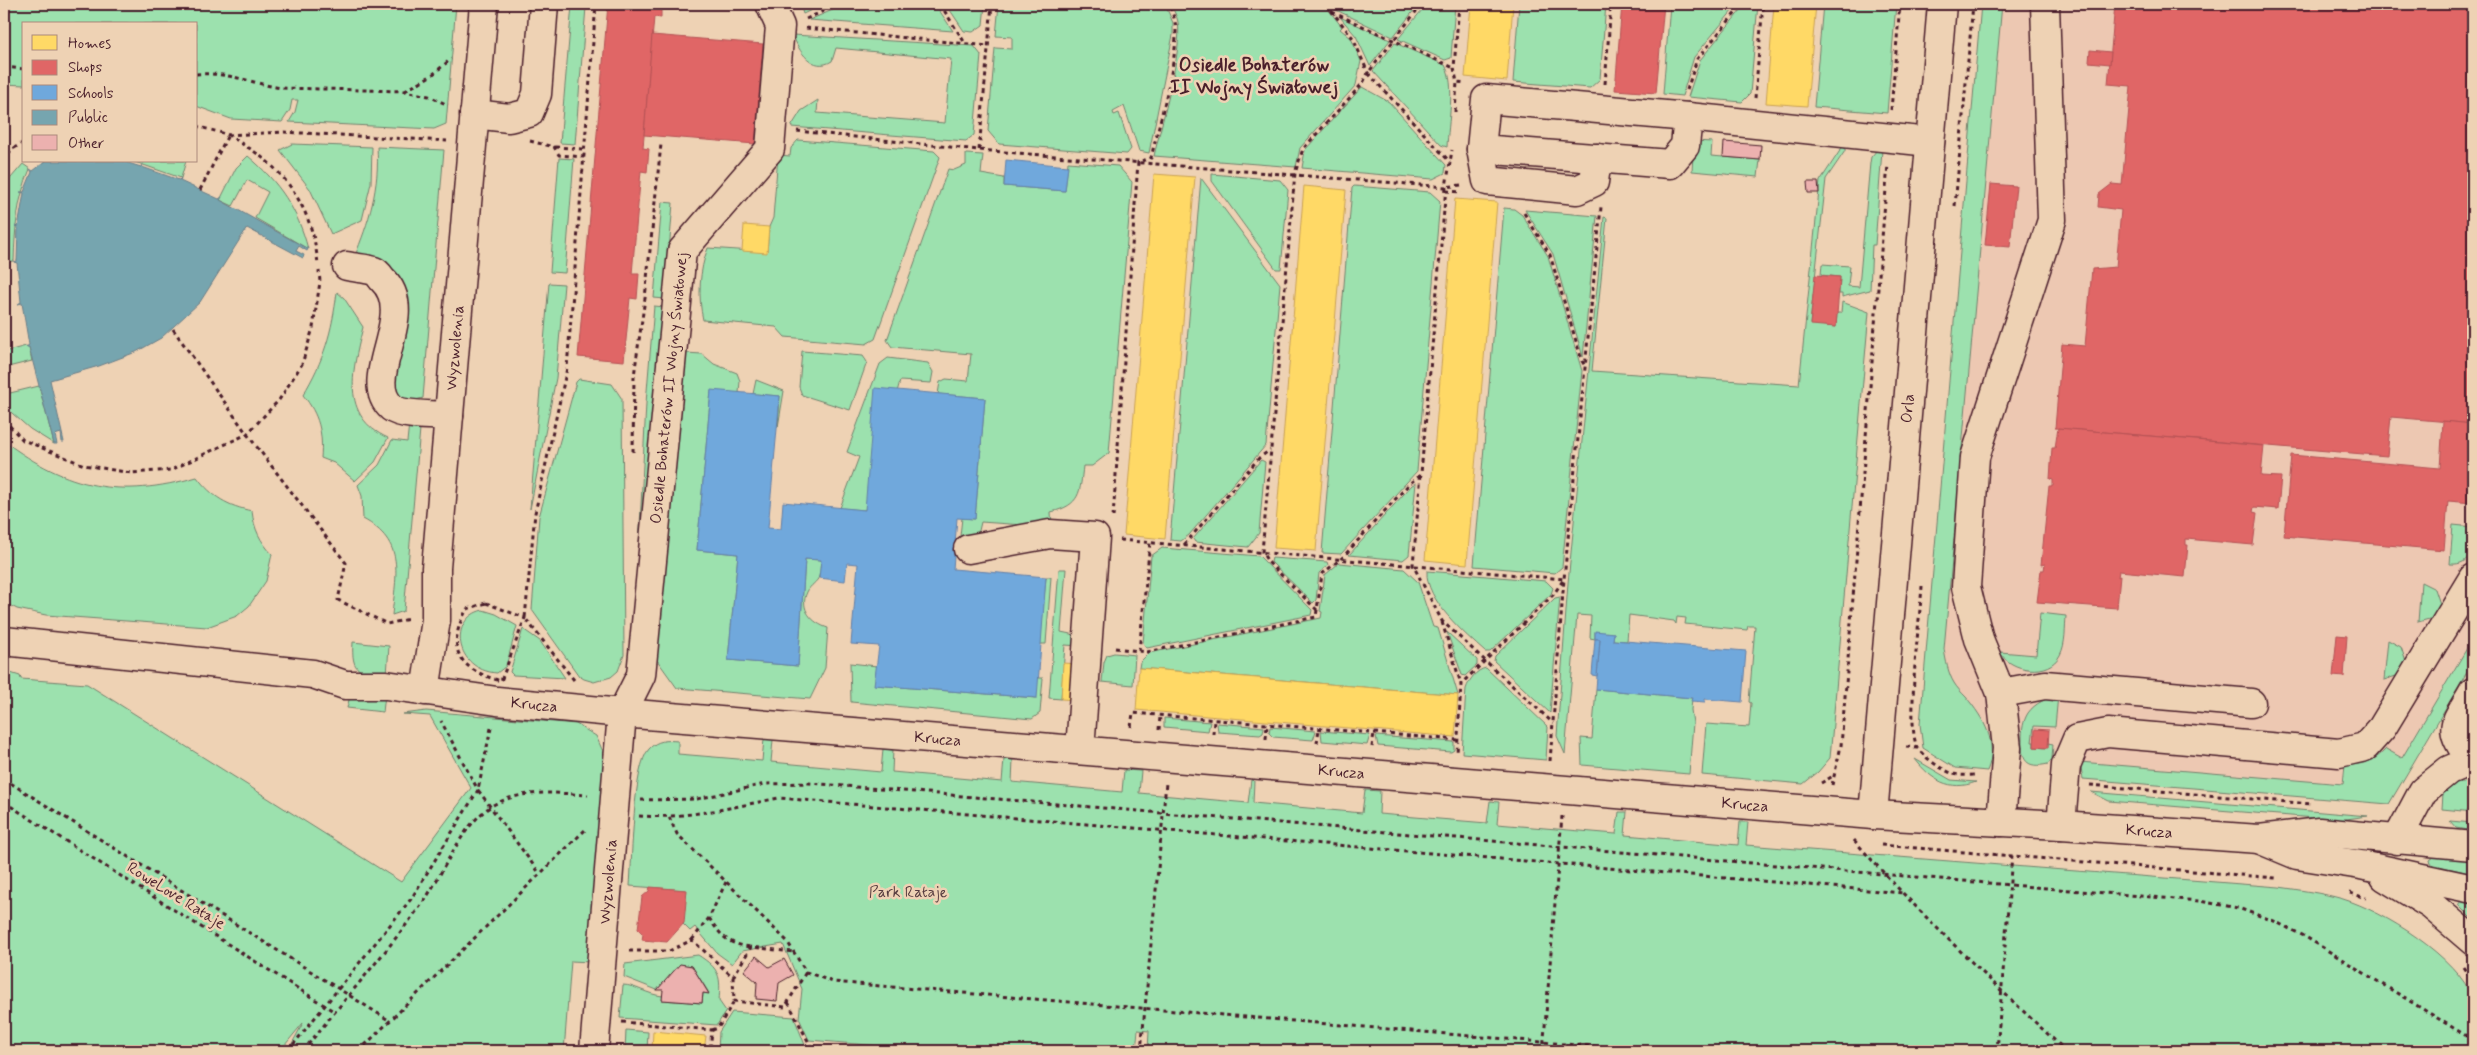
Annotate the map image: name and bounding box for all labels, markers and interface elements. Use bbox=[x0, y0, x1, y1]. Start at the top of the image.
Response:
legend bbox=[22, 22, 198, 162]
text: Homes bbox=[68, 34, 111, 54]
district label: Osiedle Bohaterów II Wojny Światowej bbox=[1170, 53, 1338, 101]
text: Shops bbox=[68, 58, 103, 78]
text: Schools bbox=[68, 84, 114, 104]
text: Public bbox=[68, 108, 108, 128]
text: Other bbox=[68, 134, 104, 154]
street label: Osiedle Bohaterów II Wojny Światowej bbox=[645, 251, 692, 525]
street label: Wyzwolenia bbox=[441, 304, 469, 391]
street label: Orla bbox=[1896, 393, 1919, 424]
street label: Krucza bbox=[510, 692, 559, 717]
street label: Krucza bbox=[913, 726, 962, 751]
street label: Krucza bbox=[1317, 759, 1366, 784]
street label: Krucza bbox=[1721, 792, 1769, 817]
street label: Krucza bbox=[2125, 819, 2173, 843]
street label: Wyzwolenia bbox=[594, 838, 622, 925]
street label: RoweLove Rataje bbox=[123, 857, 229, 935]
park label: Park Rataje bbox=[869, 882, 948, 903]

